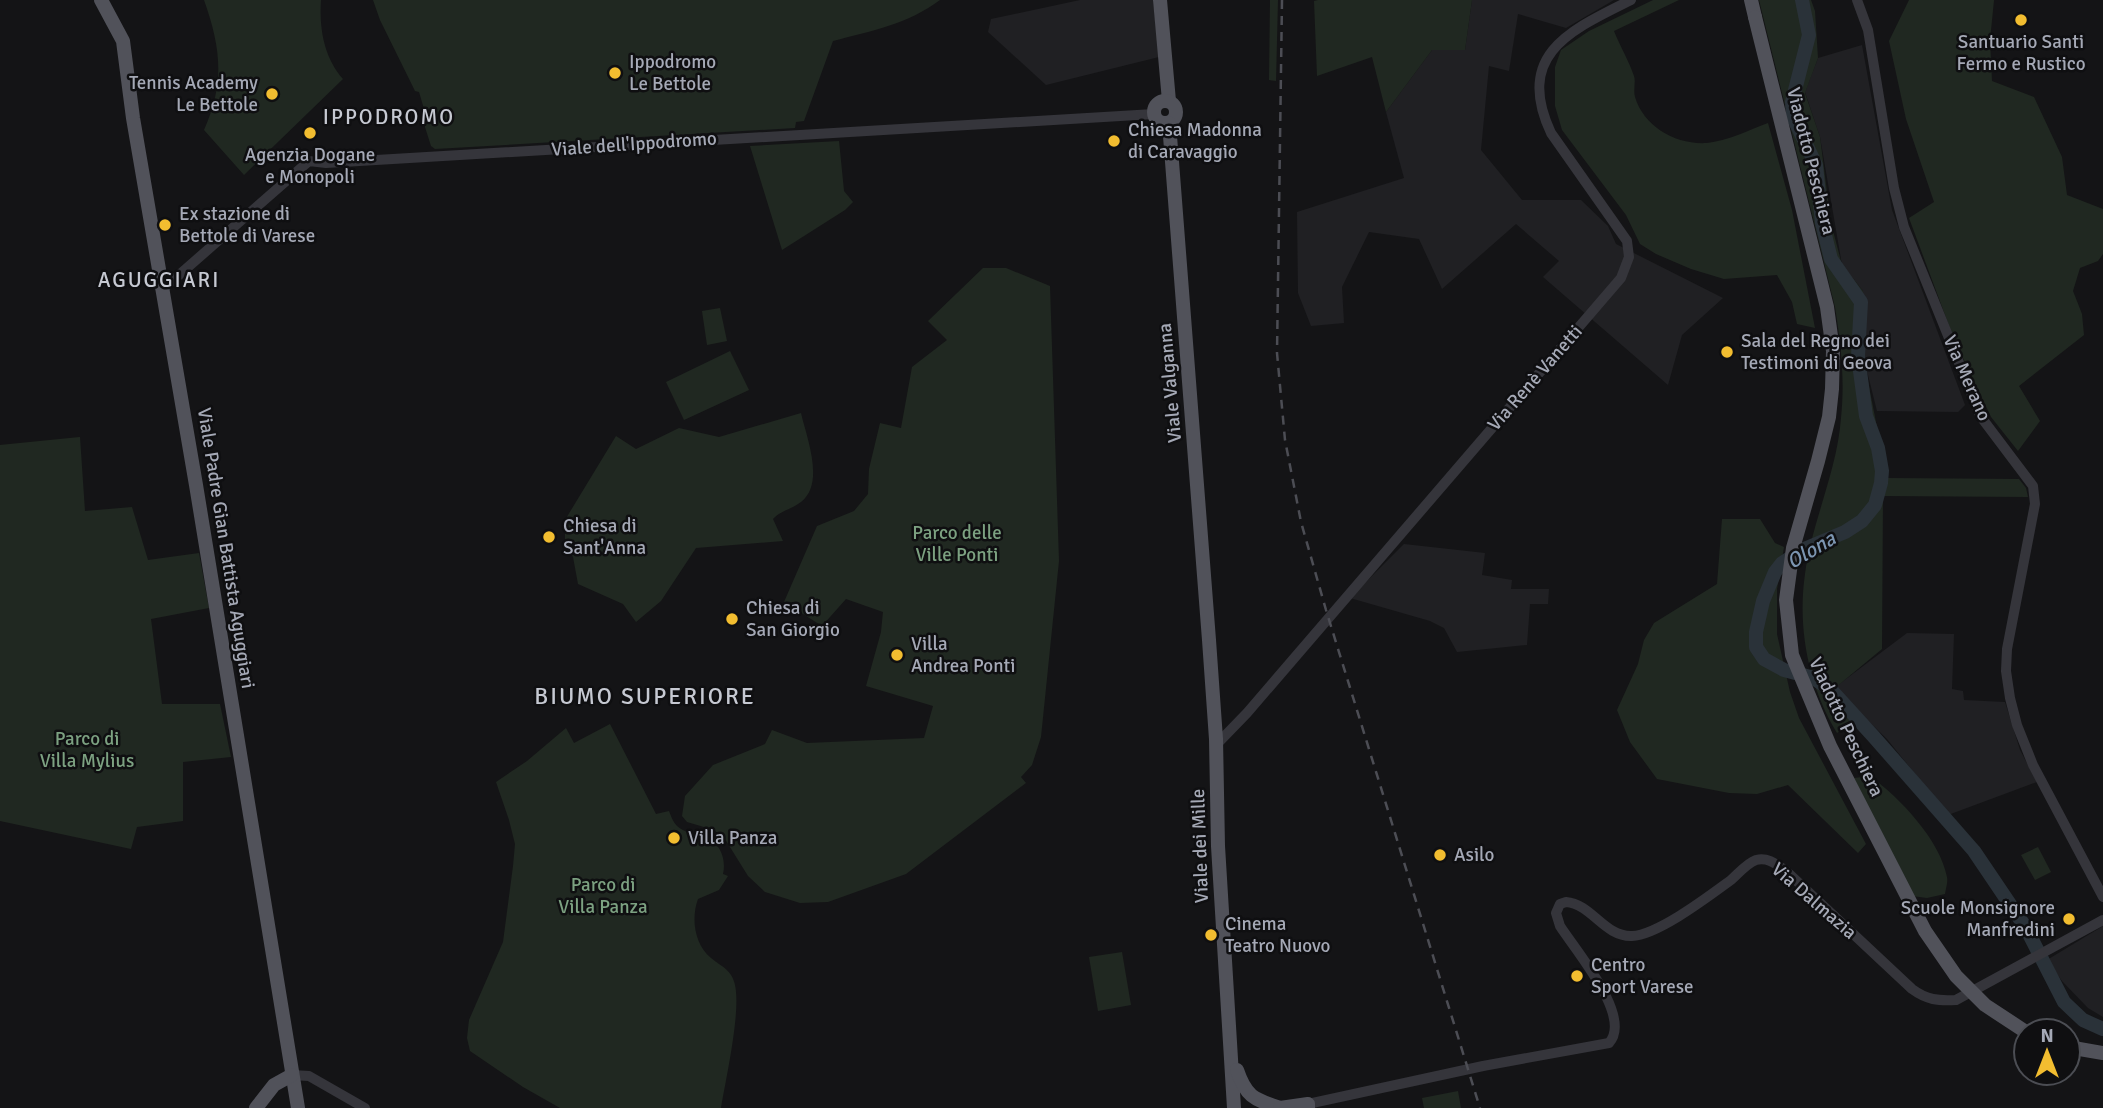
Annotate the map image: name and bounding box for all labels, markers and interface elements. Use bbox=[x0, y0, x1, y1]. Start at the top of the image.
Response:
marker: Santuario Santi Fermo e Rustico bbox=[2013, 12, 2029, 28]
place label: Santuario Santi Fermo e Rustico bbox=[1956, 30, 2086, 76]
place label: Ippodromo Le Bettole bbox=[629, 50, 716, 96]
marker: Ippodromo Le Bettole bbox=[607, 65, 623, 81]
place label: Tennis Academy Le Bettole bbox=[129, 71, 258, 117]
street label: Viadotto Peschiera bbox=[1781, 85, 1841, 237]
marker: Tennis Academy Le Bettole bbox=[264, 86, 280, 102]
district label: IPPODROMO bbox=[323, 104, 455, 130]
place label: Chiesa Madonna di Caravaggio bbox=[1128, 118, 1262, 164]
marker: Agenzia Dogane e Monopoli bbox=[302, 125, 318, 141]
street label: Viale dell'Ippodromo bbox=[550, 126, 718, 162]
marker: Chiesa Madonna di Caravaggio bbox=[1106, 133, 1122, 149]
place label: Agenzia Dogane e Monopoli bbox=[245, 143, 375, 189]
place label: Ex stazione di Bettole di Varese bbox=[179, 202, 315, 248]
marker: Ex stazione di Bettole di Varese bbox=[157, 217, 173, 233]
district label: AGUGGIARI bbox=[98, 267, 220, 293]
street label: Via Renè Vanetti bbox=[1482, 320, 1588, 436]
street label: Viale Valganna bbox=[1153, 322, 1187, 444]
place label: Sala del Regno dei Testimoni di Geova bbox=[1741, 329, 1892, 375]
street label: Via Merano bbox=[1937, 331, 1997, 425]
marker: Sala del Regno dei Testimoni di Geova bbox=[1719, 344, 1735, 360]
street label: Viale Padre Gian Battista Aguggiari bbox=[192, 406, 260, 690]
place label: Chiesa di Sant'Anna bbox=[563, 514, 646, 560]
park label: Parco delle Ville Ponti bbox=[912, 521, 1002, 567]
water label: Olona bbox=[1782, 525, 1841, 575]
marker: Chiesa di Sant'Anna bbox=[541, 529, 557, 545]
place label: Chiesa di San Giorgio bbox=[746, 596, 840, 642]
marker: Chiesa di San Giorgio bbox=[724, 611, 740, 627]
place label: Villa Andrea Ponti bbox=[911, 632, 1015, 678]
marker: Villa Andrea Ponti bbox=[889, 647, 905, 663]
street label: Viadotto Peschiera bbox=[1803, 653, 1889, 801]
district label: BIUMO SUPERIORE bbox=[534, 682, 756, 711]
park label: Parco di Villa Mylius bbox=[40, 727, 134, 773]
street label: Viale dei Mille bbox=[1186, 788, 1214, 904]
place label: Villa Panza bbox=[688, 826, 777, 850]
marker: Villa Panza bbox=[666, 830, 682, 846]
place label: Asilo bbox=[1454, 843, 1495, 867]
marker: Asilo bbox=[1432, 847, 1448, 863]
street label: Via Dalmazia bbox=[1766, 857, 1862, 945]
park label: Parco di Villa Panza bbox=[558, 873, 648, 919]
place label: Scuole Monsignore Manfredini bbox=[1901, 896, 2055, 942]
marker: Scuole Monsignore Manfredini bbox=[2061, 911, 2077, 927]
place label: Cinema Teatro Nuovo bbox=[1225, 912, 1330, 958]
marker: Cinema Teatro Nuovo bbox=[1203, 927, 1219, 943]
place label: Centro Sport Varese bbox=[1591, 953, 1693, 999]
marker: Centro Sport Varese bbox=[1569, 968, 1585, 984]
north arrow bbox=[2012, 1017, 2082, 1087]
text: N bbox=[2040, 1024, 2054, 1048]

